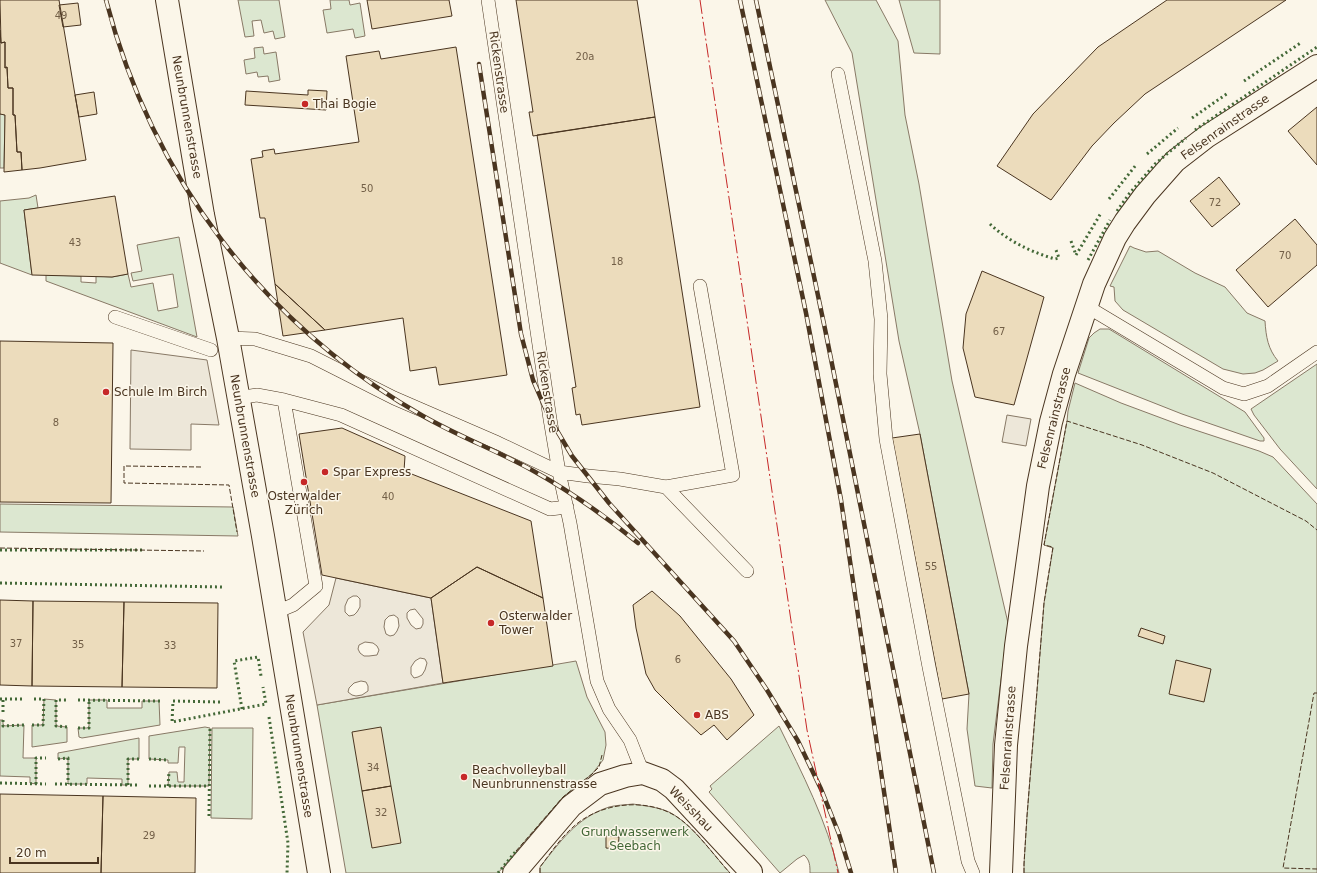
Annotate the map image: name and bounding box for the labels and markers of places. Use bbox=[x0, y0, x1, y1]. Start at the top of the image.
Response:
place label: Thai Bogie bbox=[312, 97, 376, 111]
marker: Thai Bogie bbox=[300, 99, 310, 109]
place label: Schule Im Birch bbox=[114, 385, 207, 399]
marker: Schule Im Birch bbox=[101, 387, 111, 397]
place label: Spar Express bbox=[333, 465, 411, 479]
marker: Spar Express bbox=[320, 467, 330, 477]
marker: Osterwalder Zürich bbox=[299, 477, 309, 487]
place label: Osterwalder Zürich bbox=[267, 489, 341, 517]
place label: Osterwalder Tower bbox=[498, 609, 572, 637]
marker: Osterwalder Tower bbox=[486, 618, 496, 628]
place label: ABS bbox=[705, 708, 729, 722]
marker: ABS bbox=[692, 710, 702, 720]
place label: Beachvolleyball Neunbrunnenstrasse bbox=[472, 763, 597, 791]
marker: Beachvolleyball Neunbrunnenstrasse bbox=[459, 772, 469, 782]

